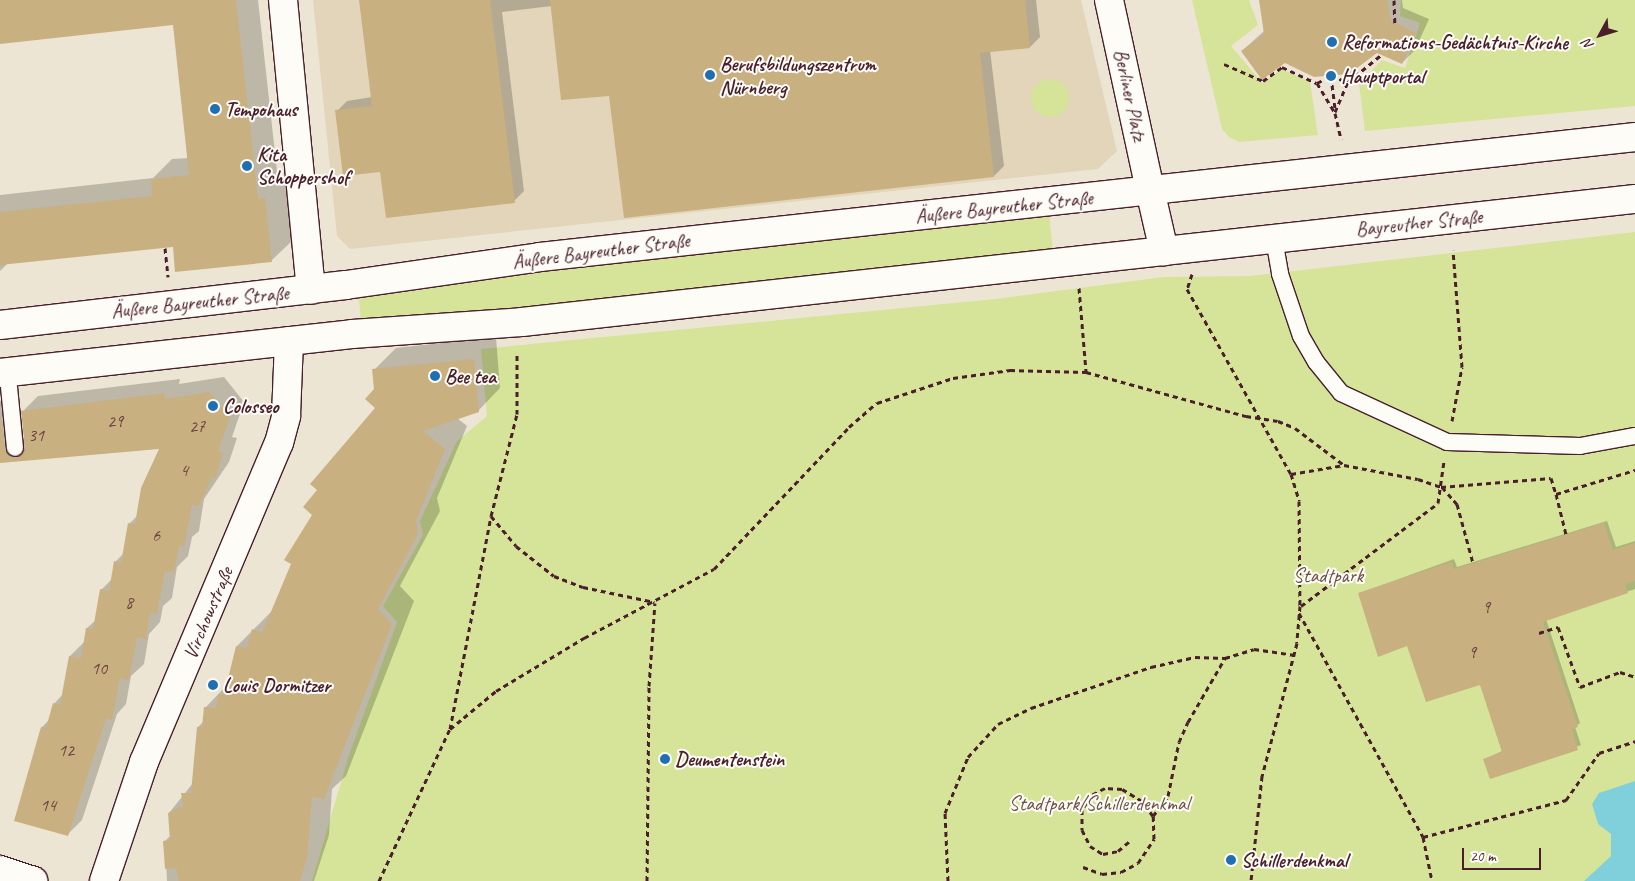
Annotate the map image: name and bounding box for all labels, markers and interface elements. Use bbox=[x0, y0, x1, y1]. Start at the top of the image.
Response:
north arrow bbox=[1575, 10, 1625, 60]
place label: Reformations-Gedächtnis-Kirche bbox=[1342, 30, 1568, 54]
marker: Reformations-Gedächtnis-Kirche bbox=[1326, 36, 1338, 48]
text: N bbox=[1579, 36, 1597, 53]
street label: Berliner Platz bbox=[1109, 47, 1151, 143]
place label: Berufsbildungszentrum Nürnberg bbox=[720, 52, 876, 99]
place label: Hauptportal bbox=[1341, 64, 1424, 88]
marker: Berufsbildungszentrum Nürnberg bbox=[704, 69, 716, 81]
marker: Hauptportal bbox=[1325, 70, 1337, 82]
place label: Tempohaus bbox=[225, 97, 297, 121]
marker: Tempohaus bbox=[209, 103, 221, 115]
place label: Kita Schoppershof bbox=[257, 142, 349, 189]
marker: Kita Schoppershof bbox=[241, 160, 253, 172]
street label: Äußere Bayreuther Straße bbox=[914, 186, 1094, 228]
street label: Bayreuther Straße bbox=[1354, 204, 1484, 242]
street label: Äußere Bayreuther Straße bbox=[511, 228, 691, 274]
street label: Äußere Bayreuther Straße bbox=[110, 281, 290, 323]
place label: Bee tea bbox=[445, 364, 495, 388]
marker: Bee tea bbox=[429, 370, 441, 382]
place label: Colosseo bbox=[223, 394, 278, 418]
marker: Colosseo bbox=[207, 400, 219, 412]
house number: 29 bbox=[107, 410, 123, 432]
house number: 27 bbox=[189, 415, 205, 437]
house number: 31 bbox=[28, 424, 44, 446]
house number: 4 bbox=[180, 459, 188, 481]
house number: 6 bbox=[152, 524, 160, 546]
street label: Virchowstraße bbox=[178, 563, 238, 663]
park label: Stadtpark bbox=[1293, 563, 1363, 587]
house number: 8 bbox=[125, 591, 133, 613]
house number: 9 bbox=[1482, 596, 1490, 618]
house number: 9 bbox=[1468, 641, 1476, 663]
house number: 10 bbox=[91, 657, 107, 679]
place label: Louis Dormitzer bbox=[223, 673, 331, 697]
marker: Louis Dormitzer bbox=[207, 679, 219, 691]
house number: 12 bbox=[58, 739, 74, 761]
place label: Deumentenstein bbox=[675, 747, 784, 771]
marker: Deumentenstein bbox=[659, 753, 671, 765]
park label: Stadtpark/Schillerdenkmal bbox=[1009, 791, 1189, 815]
house number: 14 bbox=[40, 794, 56, 816]
scale bar bbox=[1465, 838, 1544, 870]
text: 20 m bbox=[1470, 847, 1496, 866]
place label: Schillerdenkmal bbox=[1241, 848, 1347, 872]
marker: Schillerdenkmal bbox=[1225, 854, 1237, 866]

